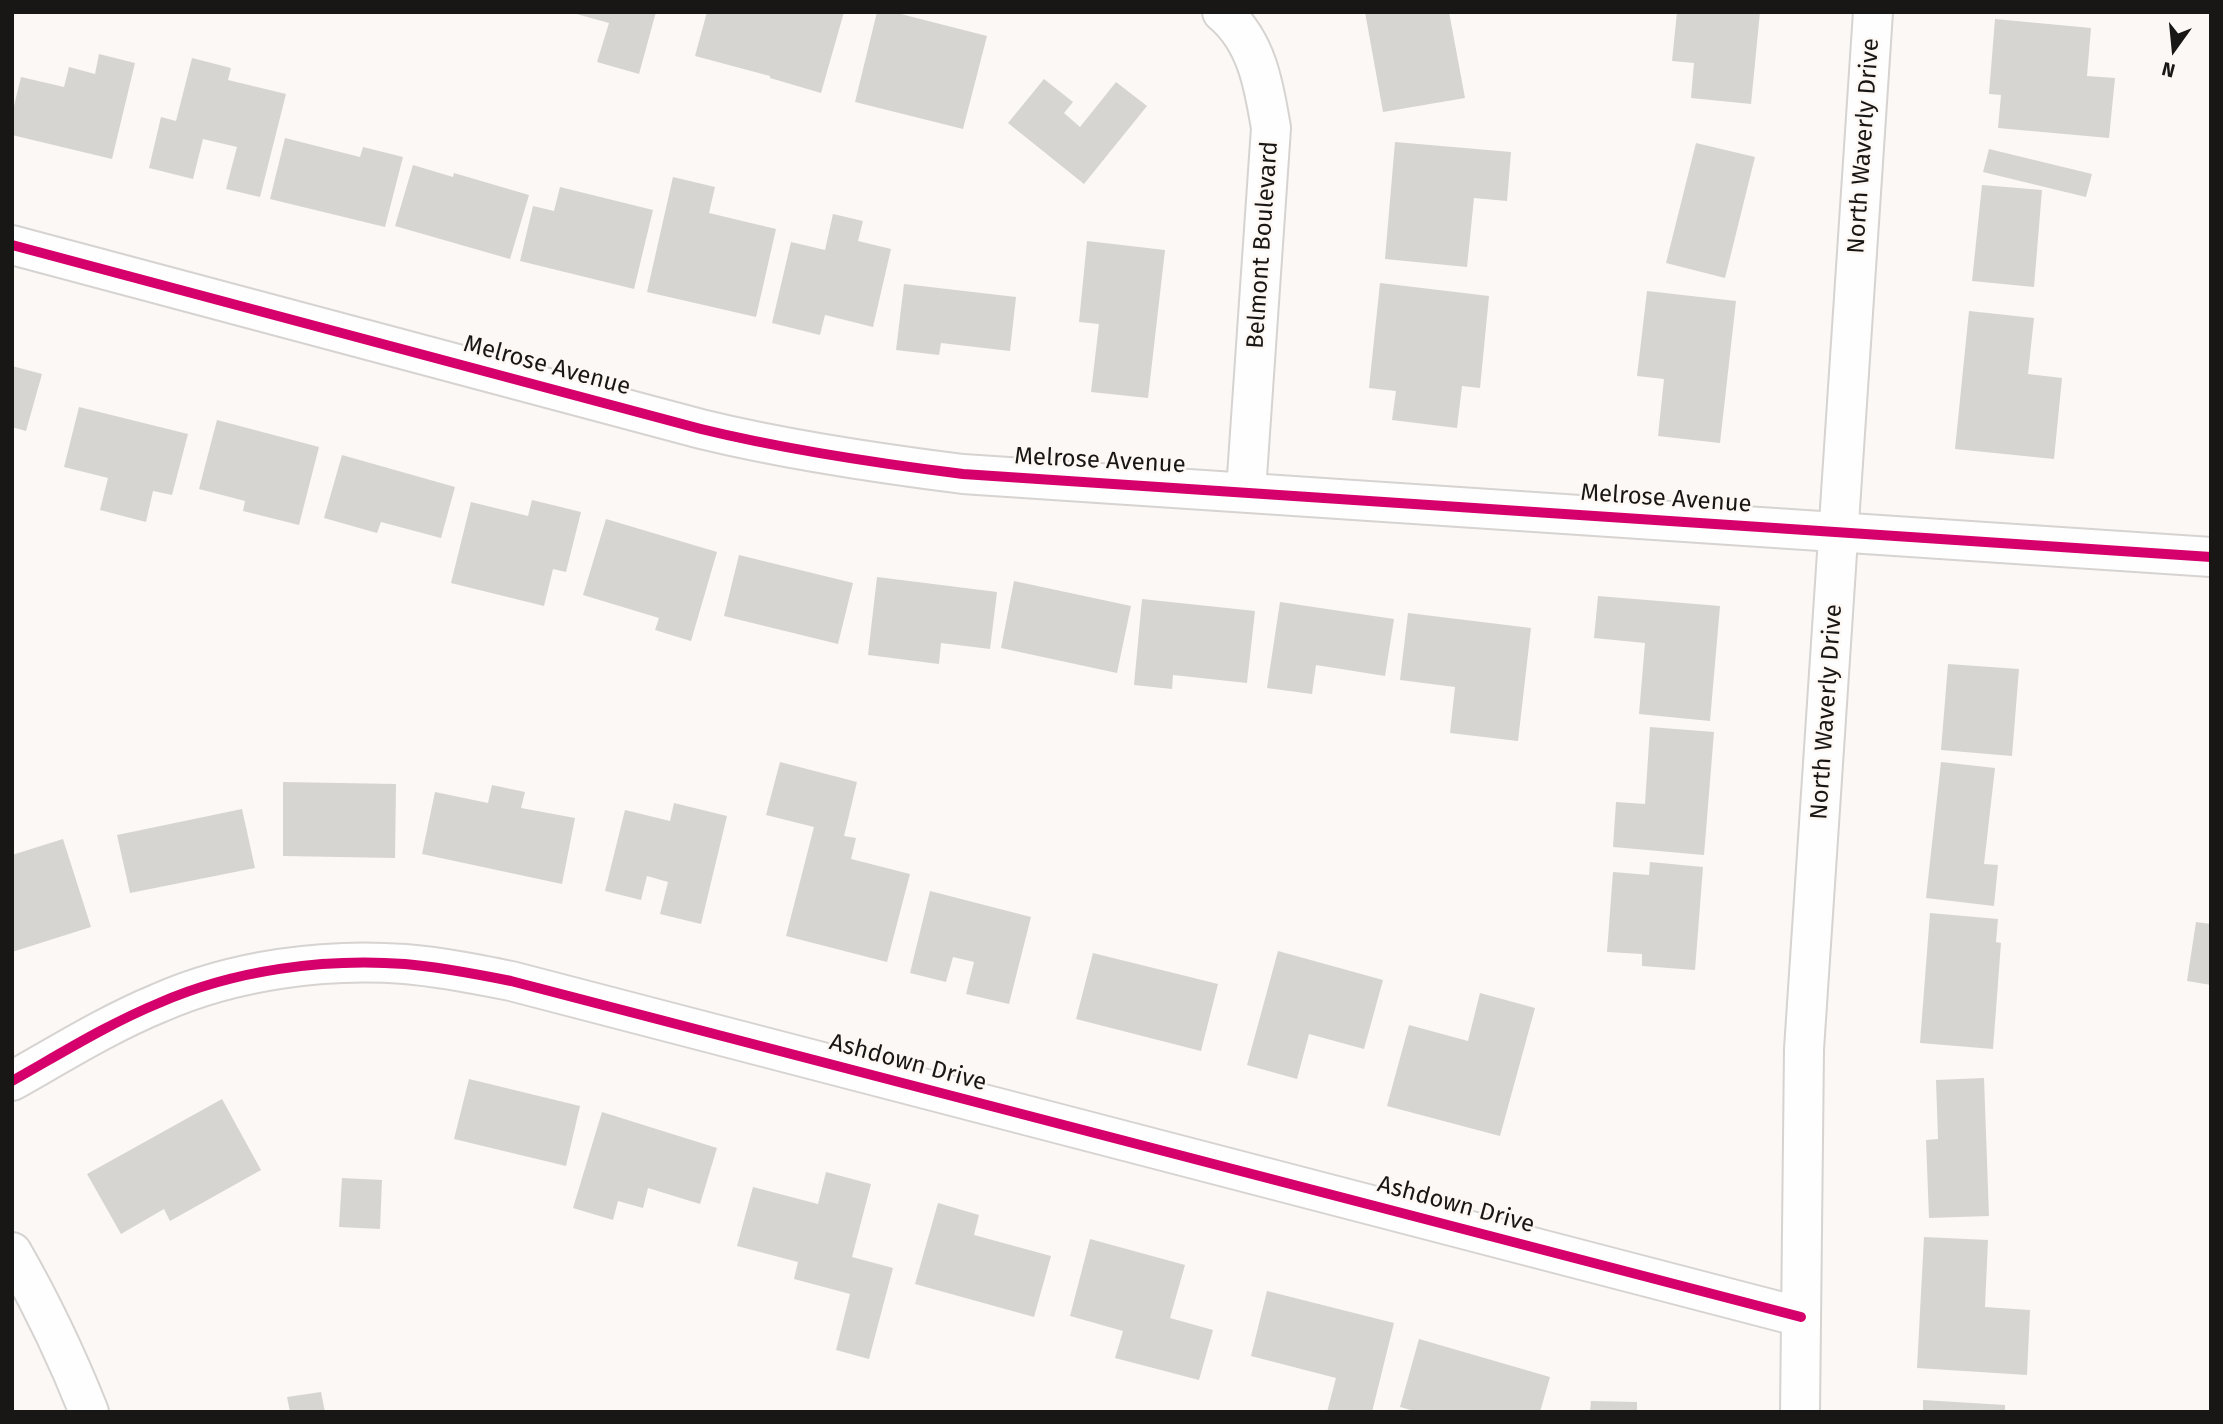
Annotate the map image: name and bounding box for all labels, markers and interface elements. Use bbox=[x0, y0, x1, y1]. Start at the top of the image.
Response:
north arrow bbox=[2139, 14, 2209, 84]
street label: North Waverly Drive bbox=[1842, 37, 1886, 255]
text: N bbox=[2159, 57, 2178, 83]
street label: Belmont Boulevard bbox=[1241, 140, 1285, 350]
street label: Melrose Avenue bbox=[460, 330, 634, 402]
street label: Melrose Avenue bbox=[1014, 442, 1186, 480]
street label: Melrose Avenue bbox=[1579, 479, 1753, 519]
street label: North Waverly Drive bbox=[1805, 603, 1849, 821]
street label: Ashdown Drive bbox=[826, 1028, 990, 1098]
street label: Ashdown Drive bbox=[1374, 1170, 1538, 1240]

